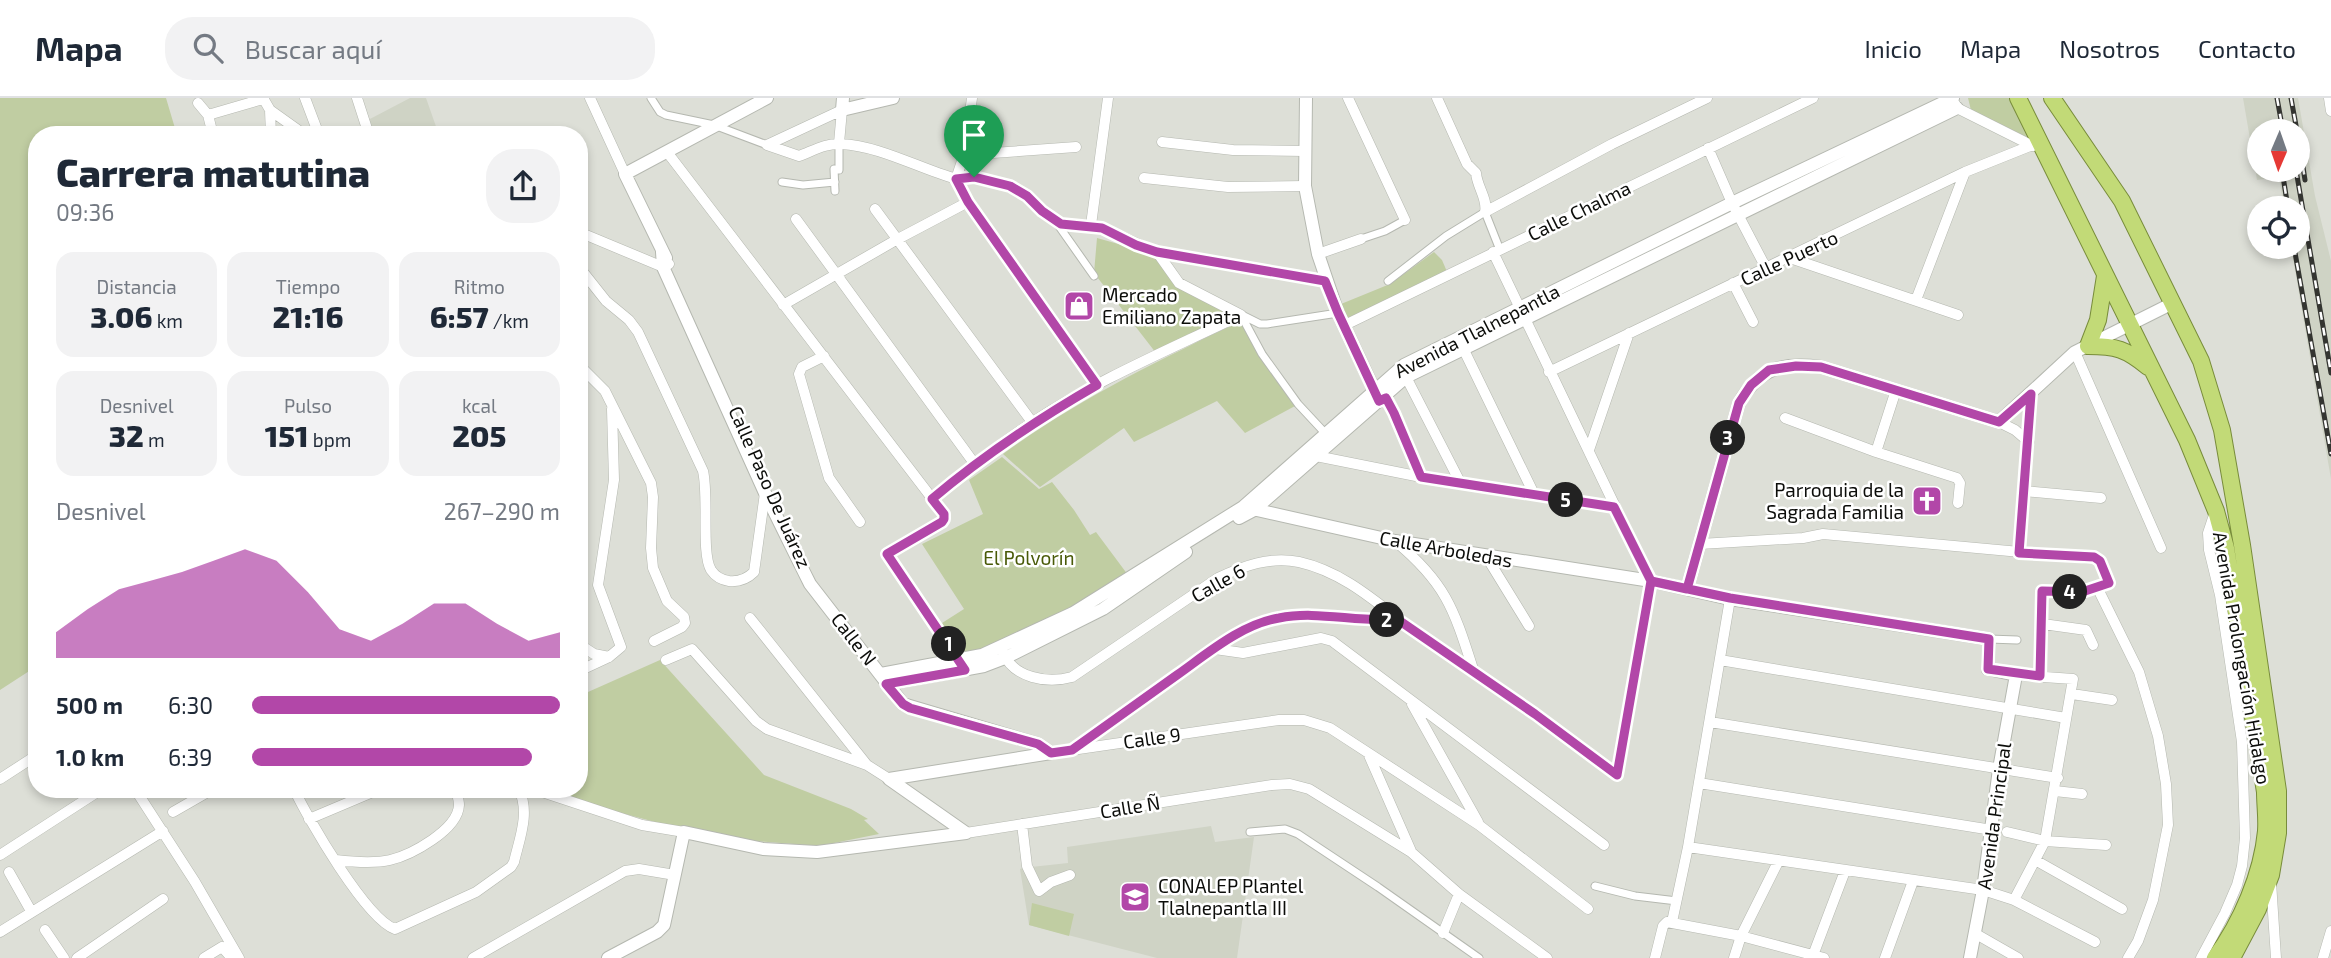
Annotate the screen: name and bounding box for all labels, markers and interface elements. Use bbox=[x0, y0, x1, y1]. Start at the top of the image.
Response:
search box bbox=[165, 17, 655, 80]
text: Mapa bbox=[35, 28, 123, 68]
icon: search bbox=[189, 29, 227, 67]
text: Buscar aquí bbox=[245, 33, 382, 64]
text: Inicio bbox=[1864, 34, 1922, 63]
text: Mapa bbox=[1960, 34, 2021, 63]
text: Nosotros bbox=[2059, 34, 2160, 63]
text: Contacto bbox=[2198, 34, 2296, 63]
pin bbox=[944, 105, 1004, 177]
icon: arrive bbox=[955, 116, 993, 154]
north arrow bbox=[2247, 119, 2310, 182]
map controls bbox=[2247, 119, 2310, 259]
text: Carrera matutina bbox=[56, 149, 370, 195]
button: share bbox=[486, 149, 560, 223]
street label: Calle Chalma bbox=[1523, 176, 1634, 245]
button: locate bbox=[2247, 196, 2310, 259]
text: 09:36 bbox=[56, 198, 114, 226]
street label: Calle Puerto bbox=[1736, 225, 1841, 290]
text: Distancia bbox=[97, 275, 177, 298]
text: Tiempo bbox=[276, 275, 340, 298]
text: Ritmo bbox=[454, 275, 505, 298]
street label: Avenida Tlalnepantla bbox=[1390, 279, 1563, 382]
place label: Mercado Emiliano Zapata bbox=[1102, 283, 1241, 328]
shop icon: Mercado Emiliano Zapata bbox=[1062, 289, 1096, 323]
text: 3.06 bbox=[90, 298, 152, 334]
text: 21:16 bbox=[273, 298, 343, 334]
text: 6:57 bbox=[430, 298, 489, 334]
text: km bbox=[152, 309, 183, 332]
text: /km bbox=[489, 309, 529, 332]
text: Desnivel bbox=[100, 394, 174, 417]
text: Pulso bbox=[284, 394, 332, 417]
text: kcal bbox=[462, 394, 497, 417]
street label: Calle Paso De Juárez bbox=[724, 402, 817, 571]
text: 32 bbox=[109, 417, 144, 453]
text: 151 bbox=[265, 417, 309, 453]
text: 205 bbox=[452, 417, 506, 453]
pin: 3 bbox=[1710, 420, 1746, 456]
text: 3 bbox=[1722, 426, 1733, 449]
text: m bbox=[144, 428, 165, 451]
text: bpm bbox=[309, 428, 351, 451]
place label: Parroquia de la Sagrada Familia bbox=[1766, 478, 1904, 523]
pin: 5 bbox=[1548, 482, 1584, 518]
church icon: Parroquia de la Sagrada Familia bbox=[1910, 484, 1944, 518]
text: 5 bbox=[1560, 488, 1571, 511]
text: Desnivel bbox=[56, 497, 146, 525]
text: 267–290 m bbox=[444, 497, 560, 525]
street label: Calle Arboledas bbox=[1378, 526, 1514, 572]
street label: Avenida Prolongación Hidalgo bbox=[2209, 530, 2276, 786]
park label: El Polvorín bbox=[983, 546, 1075, 569]
street label: Calle 6 bbox=[1187, 558, 1249, 607]
pin: 4 bbox=[2052, 574, 2088, 610]
text: 4 bbox=[2063, 580, 2076, 603]
pin: 2 bbox=[1370, 602, 1404, 638]
street label: Calle N bbox=[827, 608, 882, 670]
text: 2 bbox=[1381, 608, 1392, 631]
pin: 1 bbox=[932, 626, 967, 662]
text: 1 bbox=[944, 632, 953, 655]
text: 500 m bbox=[56, 691, 123, 719]
text: 6:30 bbox=[168, 691, 213, 719]
street label: Calle 9 bbox=[1122, 722, 1182, 753]
street label: Avenida Principal bbox=[1972, 740, 2015, 891]
text: 1.0 km bbox=[56, 743, 124, 771]
text: 6:39 bbox=[168, 743, 213, 771]
street label: Calle Ñ bbox=[1098, 790, 1162, 823]
place label: CONALEP Plantel Tlalnepantla III bbox=[1158, 874, 1304, 919]
school or university icon: CONALEP Plantel Tlalnepantla III bbox=[1118, 880, 1152, 914]

